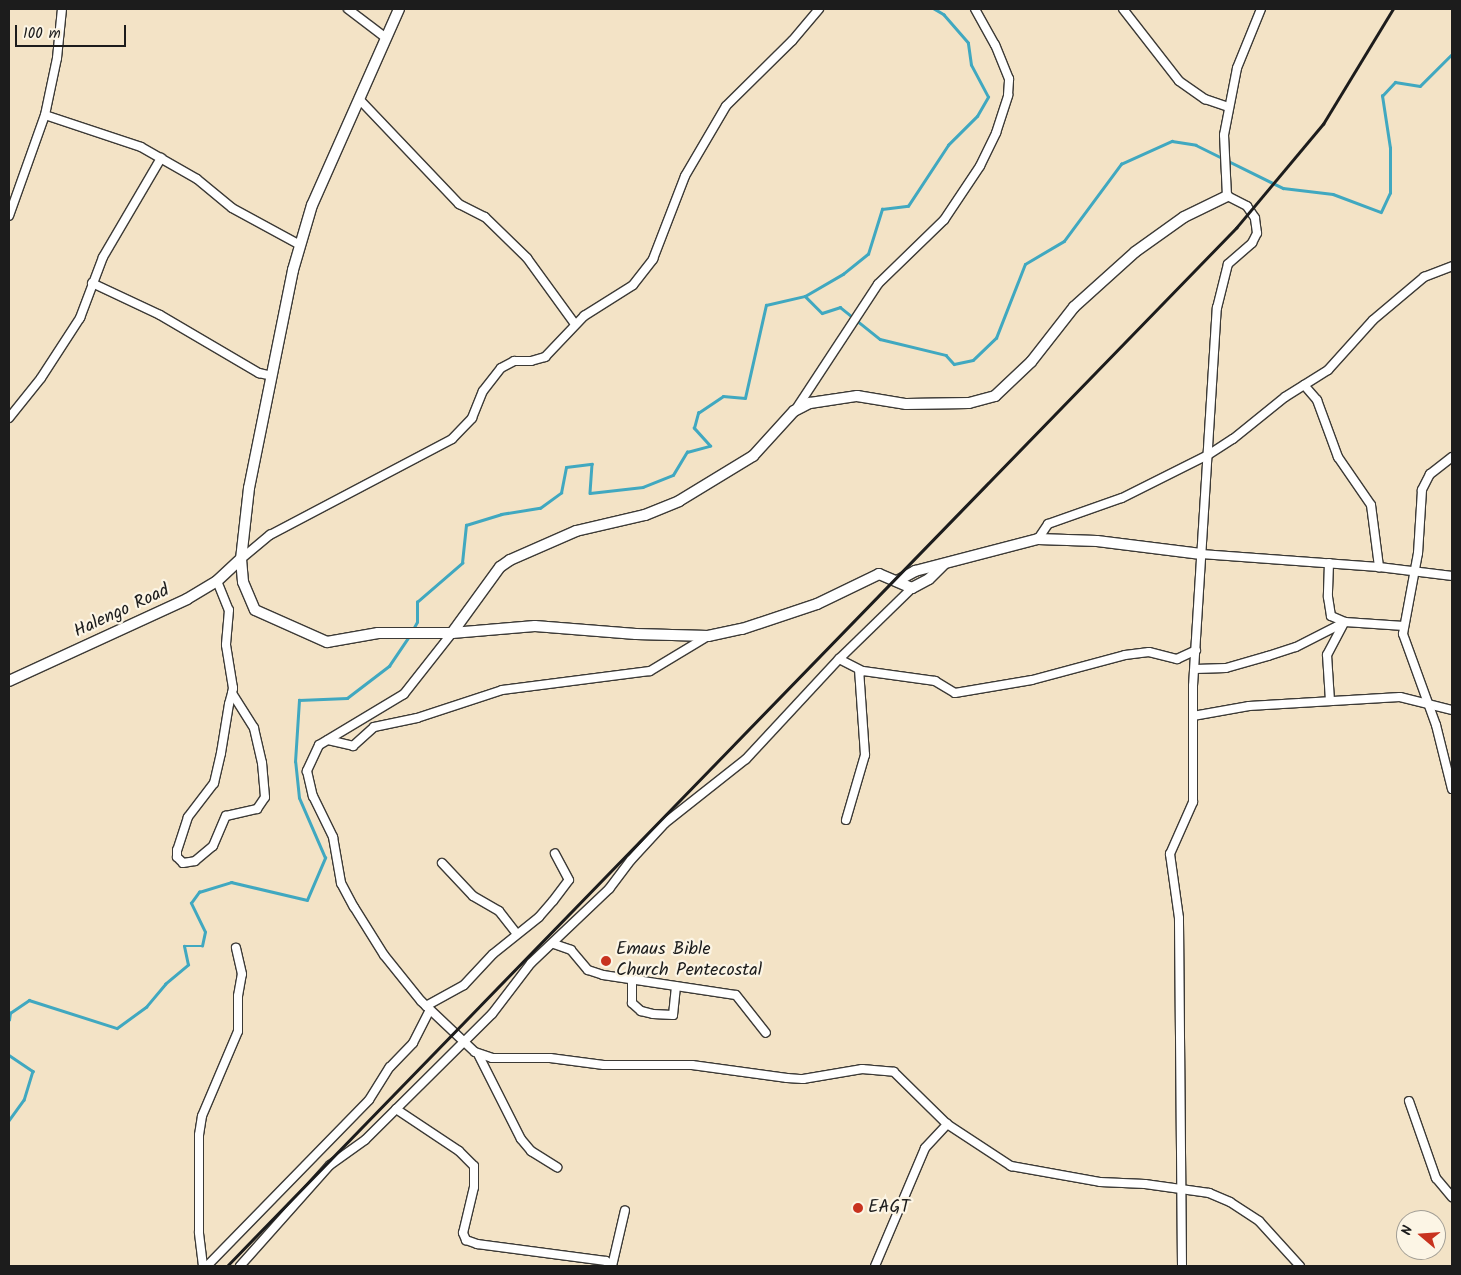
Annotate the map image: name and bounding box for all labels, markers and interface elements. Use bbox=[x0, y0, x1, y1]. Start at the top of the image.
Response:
scale bar bbox=[18, 15, 129, 47]
text: 100 m bbox=[23, 22, 61, 46]
street label: Halengo Road bbox=[71, 581, 173, 643]
place label: Emaus Bible Church Pentecostal bbox=[616, 940, 762, 982]
marker: Emaus Bible Church Pentecostal bbox=[600, 955, 612, 967]
place label: EAGT bbox=[868, 1197, 910, 1219]
marker: EAGT bbox=[852, 1202, 864, 1214]
north arrow bbox=[1396, 1210, 1446, 1260]
text: N bbox=[1396, 1223, 1420, 1238]

